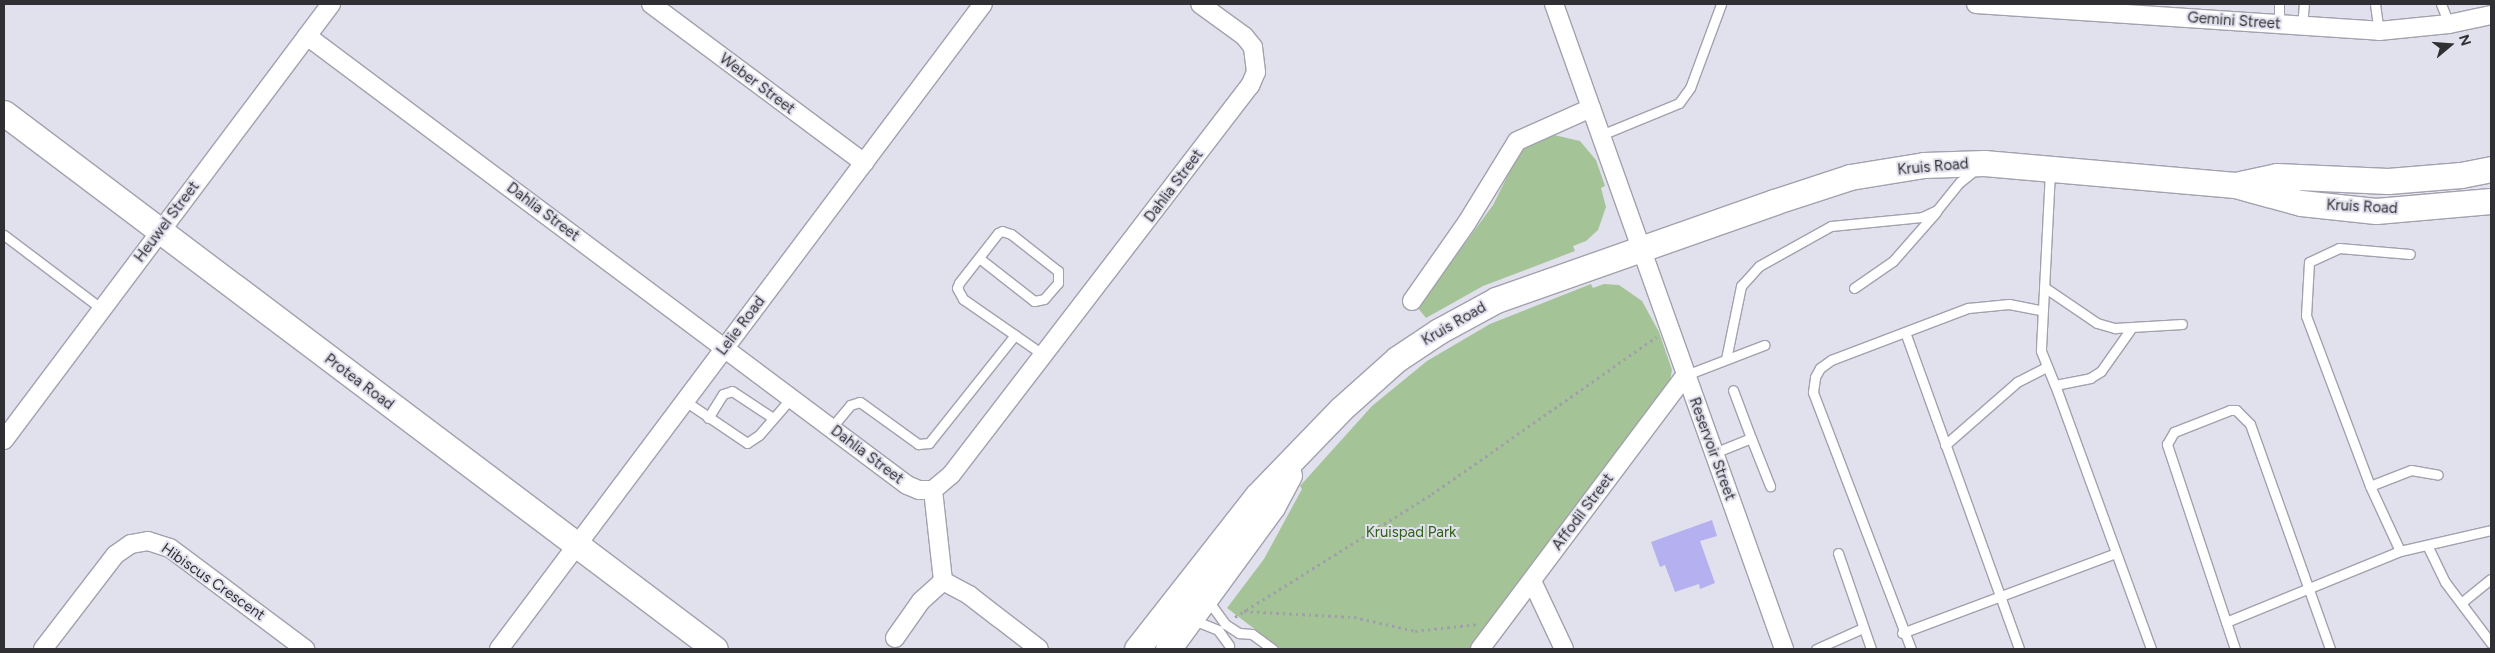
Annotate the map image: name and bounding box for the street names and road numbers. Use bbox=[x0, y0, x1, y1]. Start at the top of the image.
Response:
street label: Gemini Street bbox=[2187, 9, 2281, 33]
street label: Weber Street bbox=[716, 50, 798, 118]
street label: Dahlia Street bbox=[1141, 146, 1207, 226]
street label: Kruis Road bbox=[1897, 155, 1969, 179]
street label: Heuwel Street bbox=[131, 178, 203, 266]
street label: Dahlia Street bbox=[503, 179, 583, 245]
street label: Kruis Road bbox=[2326, 196, 2398, 218]
street label: Lelie Road bbox=[713, 293, 769, 359]
street label: Kruis Road bbox=[1419, 298, 1489, 350]
street label: Protea Road bbox=[321, 350, 397, 414]
street label: Reservoir Street bbox=[1685, 395, 1739, 503]
street label: Dahlia Street bbox=[827, 422, 907, 488]
street label: Affodil Street bbox=[1548, 470, 1618, 554]
street label: Hibiscus Crescent bbox=[158, 539, 268, 625]

